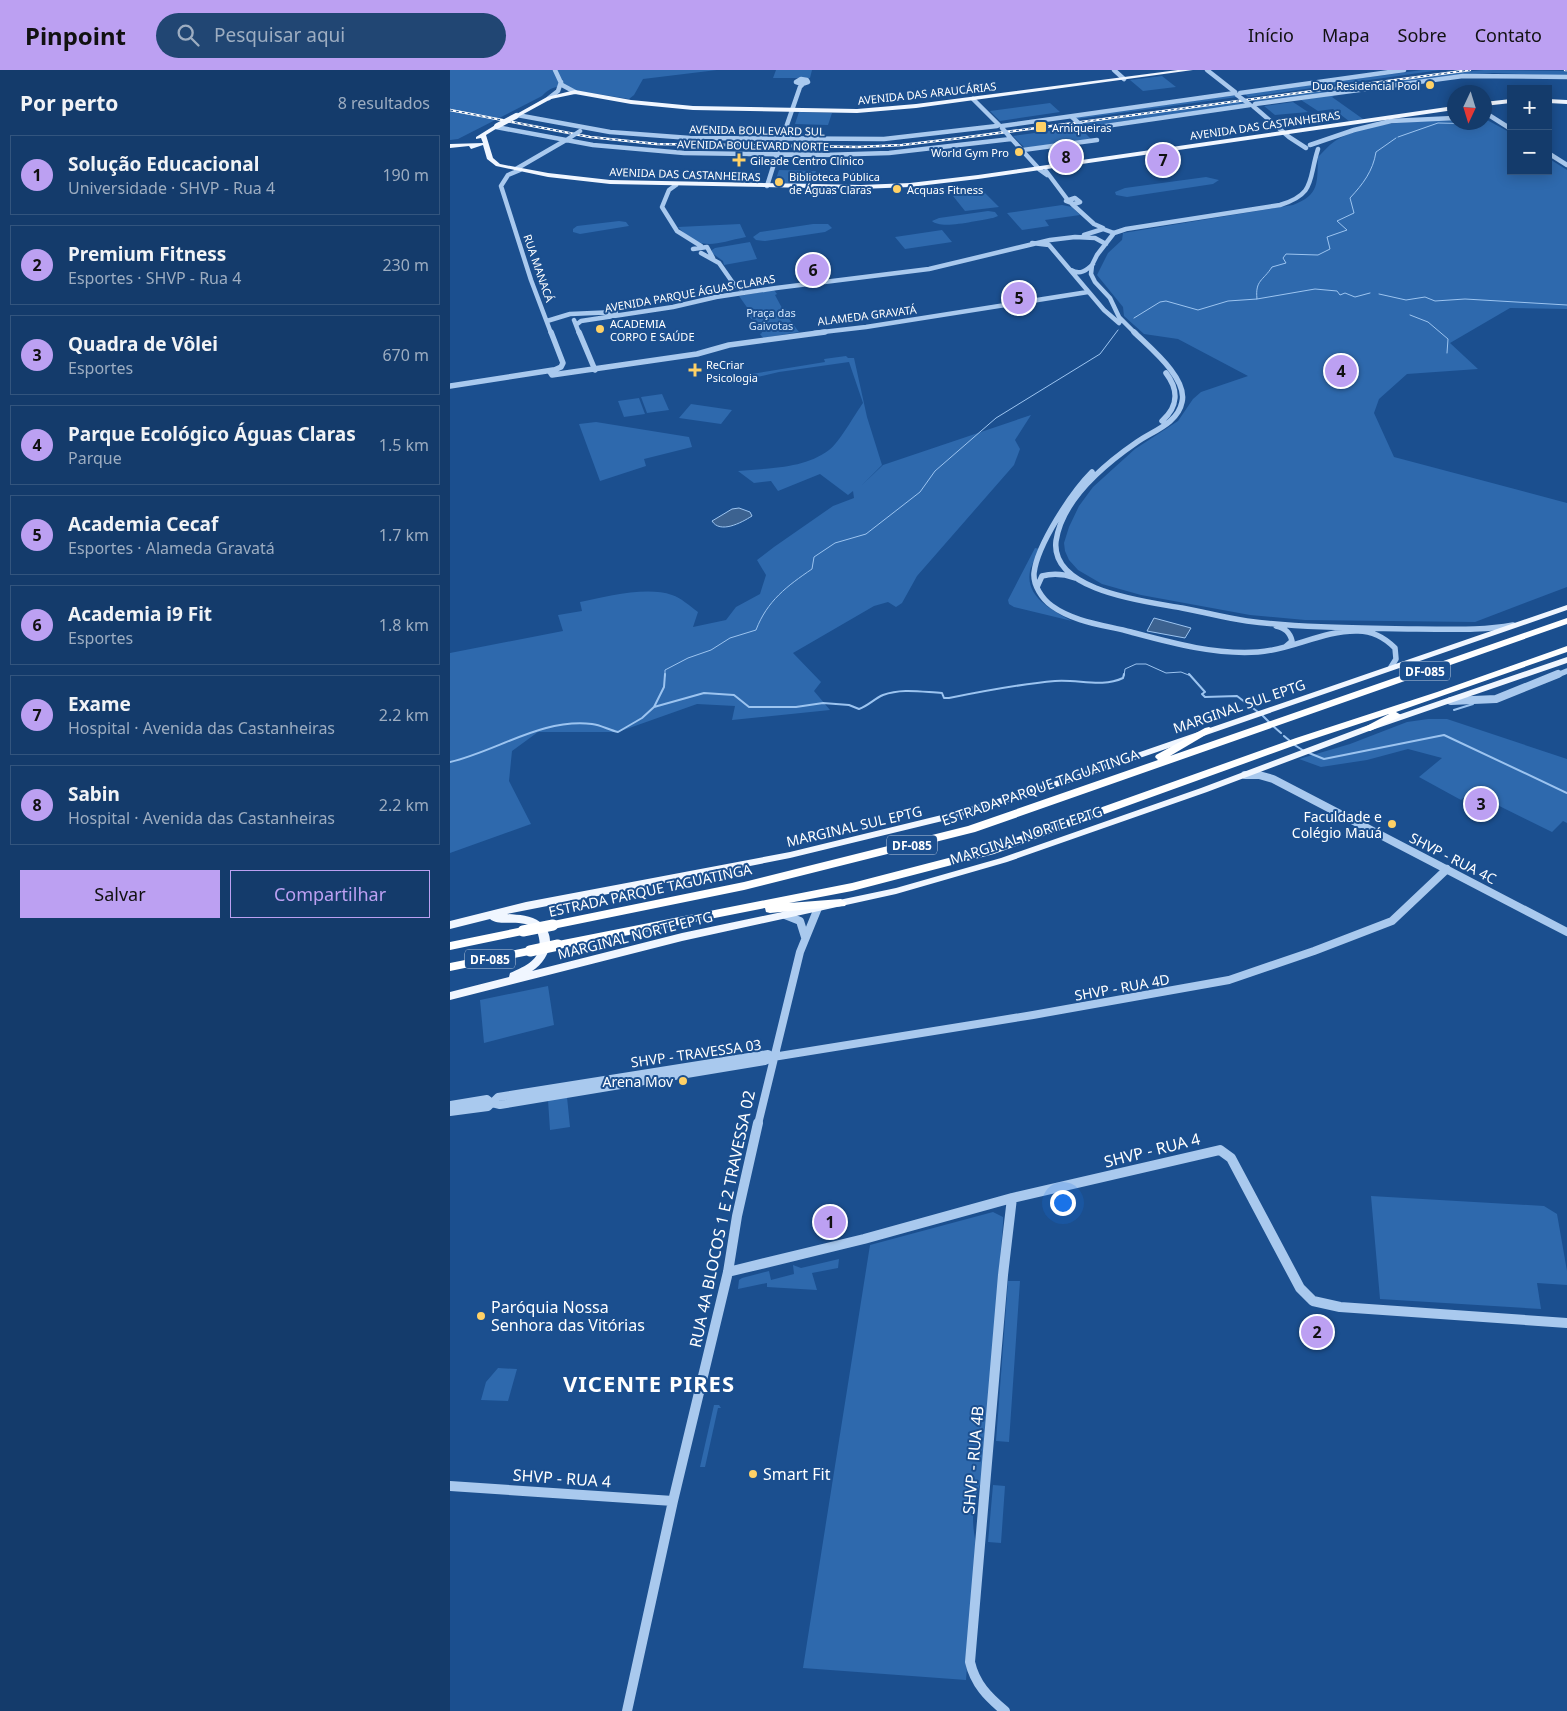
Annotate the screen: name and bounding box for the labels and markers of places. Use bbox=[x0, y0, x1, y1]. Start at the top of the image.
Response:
place label: Duo Residencial Pool bbox=[1312, 78, 1420, 93]
marker: Duo Residencial Pool bbox=[1424, 79, 1436, 91]
marker: Arniqueiras bbox=[1034, 120, 1048, 134]
place label: Arniqueiras bbox=[1052, 120, 1112, 135]
pin: 8 bbox=[1050, 138, 1082, 176]
pin: 7 bbox=[1147, 141, 1179, 179]
place label: World Gym Pro bbox=[931, 145, 1009, 160]
marker: World Gym Pro bbox=[1013, 146, 1025, 158]
marker: Gileade Centro Clínico bbox=[732, 153, 746, 167]
place label: Gileade Centro Clínico bbox=[750, 153, 864, 168]
place label: Biblioteca Pública de Águas Claras bbox=[789, 169, 880, 197]
marker: Biblioteca Pública de Águas Claras bbox=[773, 176, 785, 188]
place label: Acquas Fitness bbox=[907, 182, 983, 197]
marker: Acquas Fitness bbox=[891, 183, 903, 195]
pin: 6 bbox=[797, 251, 829, 289]
pin: 5 bbox=[1003, 279, 1035, 317]
place label: ACADEMIA CORPO E SAÚDE bbox=[610, 316, 695, 344]
marker: ACADEMIA CORPO E SAÚDE bbox=[594, 323, 606, 335]
pin: 4 bbox=[1325, 352, 1357, 390]
place label: ReCriar Psicologia bbox=[706, 357, 758, 385]
marker: ReCriar Psicologia bbox=[688, 363, 702, 377]
pin: 3 bbox=[1465, 785, 1497, 823]
place label: Faculdade e Colégio Mauá bbox=[1292, 807, 1382, 842]
marker: Faculdade e Colégio Mauá bbox=[1386, 818, 1398, 830]
place label: Arena Mov bbox=[603, 1072, 674, 1091]
marker: Arena Mov bbox=[677, 1075, 689, 1087]
pin: 1 bbox=[814, 1203, 846, 1241]
place label: Paróquia Nossa Senhora das Vitórias bbox=[491, 1296, 645, 1336]
marker: Paróquia Nossa Senhora das Vitórias bbox=[475, 1310, 487, 1322]
pin: 2 bbox=[1301, 1313, 1333, 1351]
place label: Smart Fit bbox=[763, 1463, 831, 1485]
marker: Smart Fit bbox=[747, 1468, 759, 1480]

